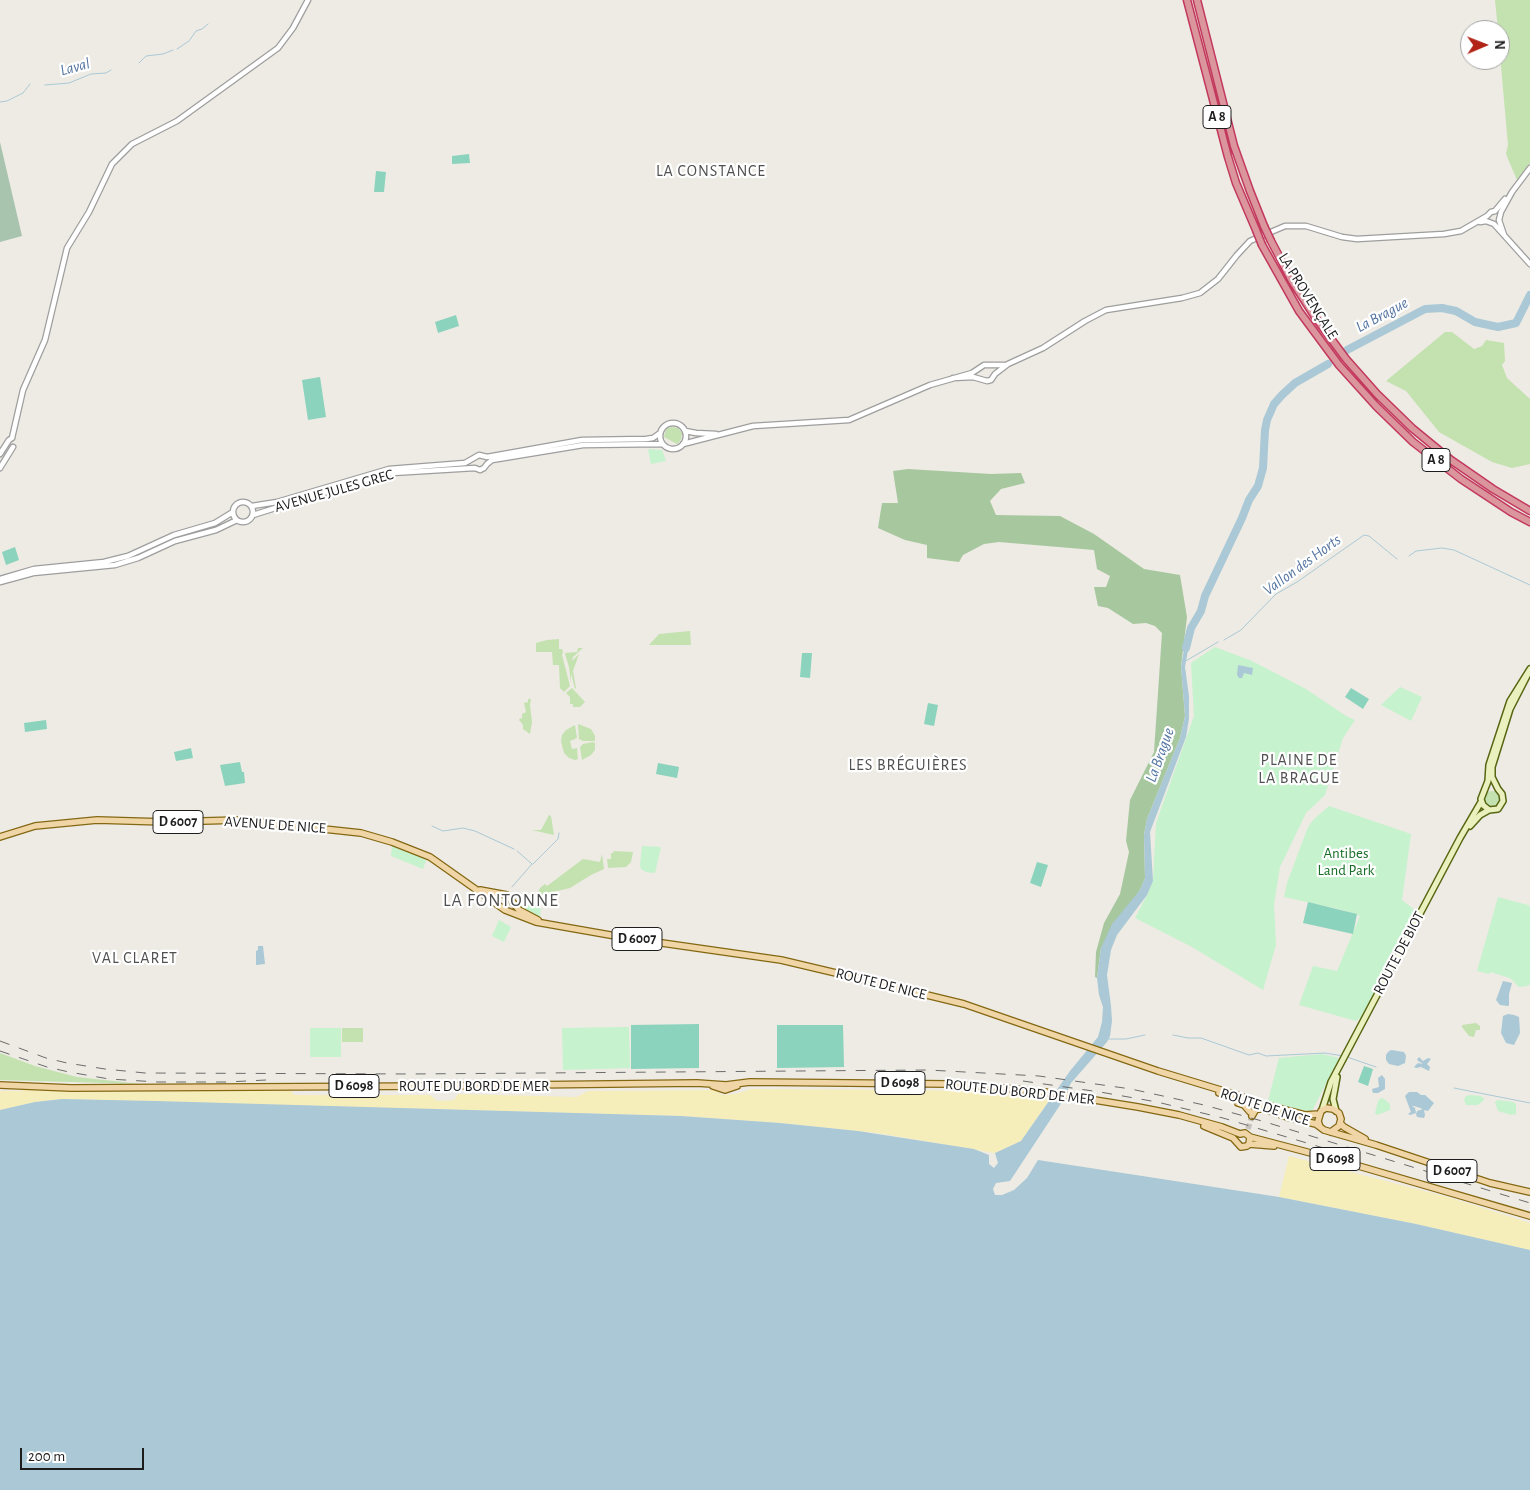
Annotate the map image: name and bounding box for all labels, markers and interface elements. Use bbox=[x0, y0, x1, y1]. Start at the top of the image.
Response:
north arrow bbox=[1460, 20, 1510, 70]
text: N bbox=[1492, 40, 1506, 50]
water label: Laval bbox=[58, 54, 92, 80]
road number: A 8 bbox=[1203, 105, 1231, 128]
district label: LA CONSTANCE bbox=[654, 161, 768, 181]
street label: LA PROVENÇALE bbox=[1274, 250, 1342, 342]
water label: La Brague bbox=[1353, 293, 1411, 337]
road number: A 8 bbox=[1422, 448, 1450, 472]
street label: AVENUE JULES GREC bbox=[273, 465, 395, 517]
water label: Vallon des Horts bbox=[1259, 530, 1345, 600]
water label: La Brague bbox=[1141, 725, 1179, 785]
district label: PLAINE DE LA BRAGUE bbox=[1257, 750, 1341, 788]
district label: LES BRÉGUIÈRES bbox=[847, 755, 969, 775]
road number: D 6007 bbox=[153, 810, 203, 834]
street label: AVENUE DE NICE bbox=[224, 812, 326, 838]
park label: Antibes Land Park bbox=[1318, 844, 1374, 879]
district label: LA FONTONNE bbox=[442, 890, 560, 912]
street label: ROUTE DE BIOT bbox=[1370, 908, 1428, 998]
road number: D 6007 bbox=[612, 928, 662, 951]
district label: VAL CLARET bbox=[91, 948, 179, 968]
street label: ROUTE DE NICE bbox=[834, 964, 928, 1004]
road number: D 6098 bbox=[875, 1072, 925, 1094]
road number: D 6098 bbox=[329, 1074, 379, 1098]
street label: ROUTE DU BORD DE MER bbox=[944, 1075, 1096, 1109]
street label: ROUTE DU BORD DE MER bbox=[399, 1077, 549, 1095]
street label: ROUTE DE NICE bbox=[1218, 1084, 1312, 1130]
road number: D 6098 bbox=[1310, 1148, 1360, 1170]
road number: D 6007 bbox=[1427, 1160, 1477, 1182]
scale bar bbox=[22, 1438, 146, 1470]
text: 200 m bbox=[28, 1449, 65, 1464]

